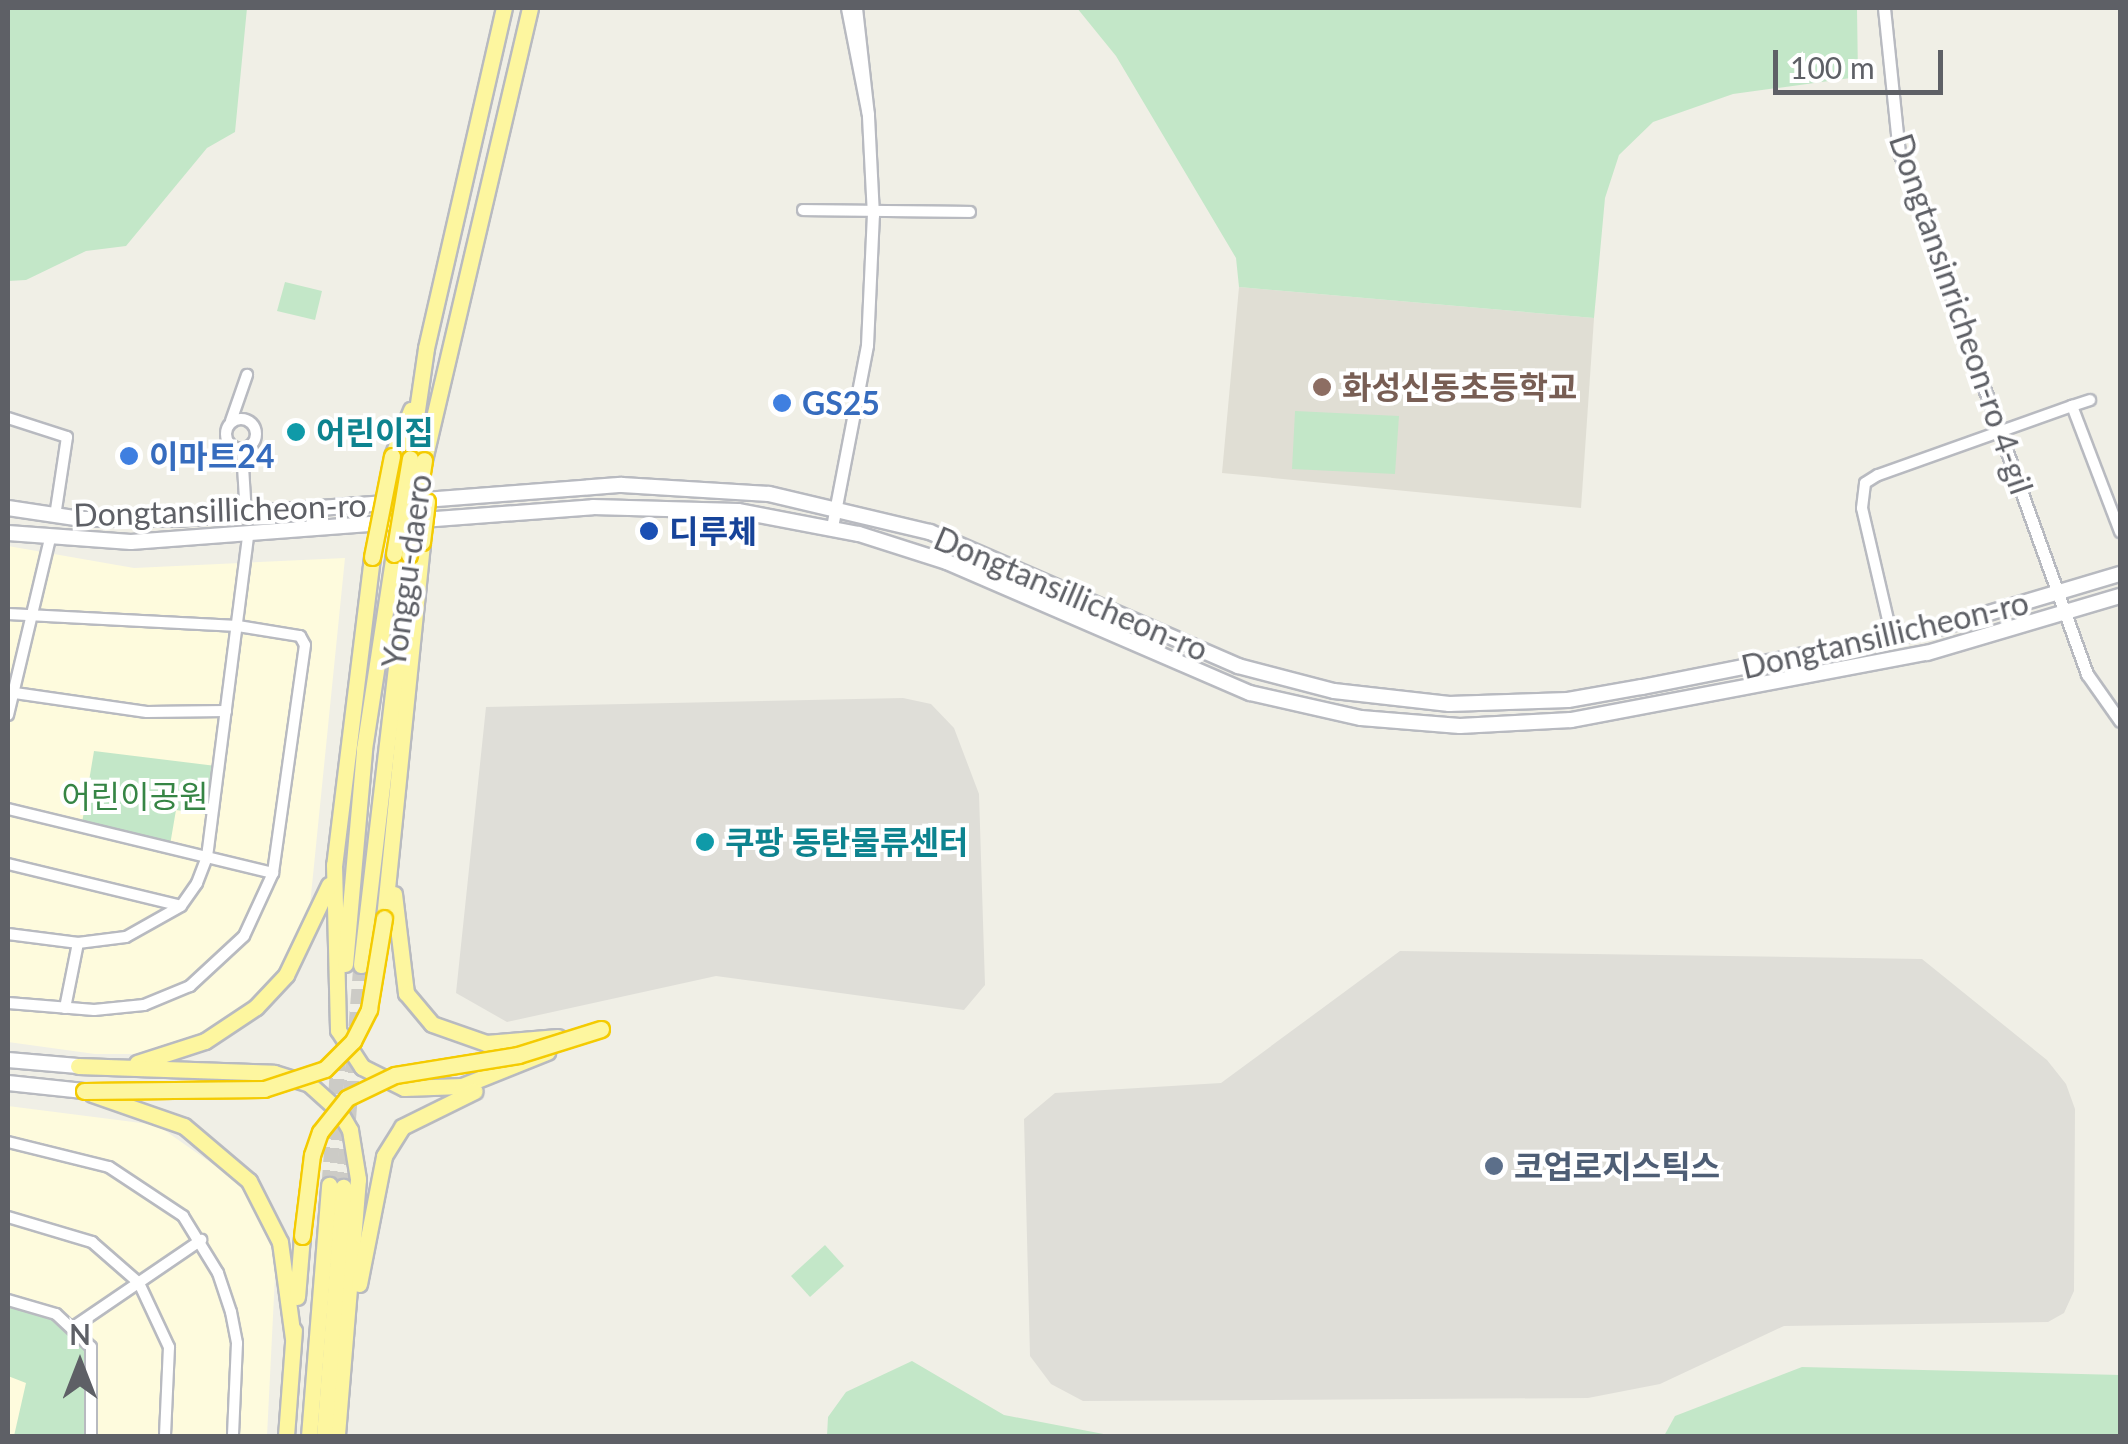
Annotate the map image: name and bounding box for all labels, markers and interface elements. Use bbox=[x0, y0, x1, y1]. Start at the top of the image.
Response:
scale bar bbox=[1778, 30, 1948, 92]
text: 100 m bbox=[1790, 49, 1875, 85]
street label: Dongtansinricheon-ro 4-gil bbox=[1881, 129, 2041, 499]
place label: 화성신동초등학교 bbox=[1342, 368, 1578, 406]
marker: 화성신동초등학교 bbox=[1311, 376, 1333, 398]
place label: GS25 bbox=[802, 384, 880, 422]
marker: GS25 bbox=[771, 392, 793, 414]
place label: 어린이집 bbox=[316, 413, 434, 451]
marker: 어린이집 bbox=[285, 421, 307, 443]
place label: 이마트24 bbox=[149, 437, 274, 475]
marker: 이마트24 bbox=[118, 445, 140, 467]
street label: Yonggu-daero bbox=[374, 472, 440, 670]
street label: Dongtansillicheon-ro bbox=[73, 486, 367, 534]
place label: 디루체 bbox=[669, 512, 757, 550]
street label: Dongtansillicheon-ro bbox=[928, 519, 1214, 669]
marker: 디루체 bbox=[638, 520, 660, 542]
street label: Dongtansillicheon-ro bbox=[1738, 583, 2032, 687]
park label: 어린이공원 bbox=[61, 777, 209, 815]
place label: 쿠팡 동탄물류센터 bbox=[725, 823, 968, 861]
marker: 쿠팡 동탄물류센터 bbox=[694, 831, 716, 853]
place label: 코업로지스틱스 bbox=[1514, 1147, 1720, 1185]
marker: 코업로지스틱스 bbox=[1483, 1155, 1505, 1177]
north arrow bbox=[30, 1314, 130, 1414]
text: N bbox=[69, 1317, 91, 1351]

